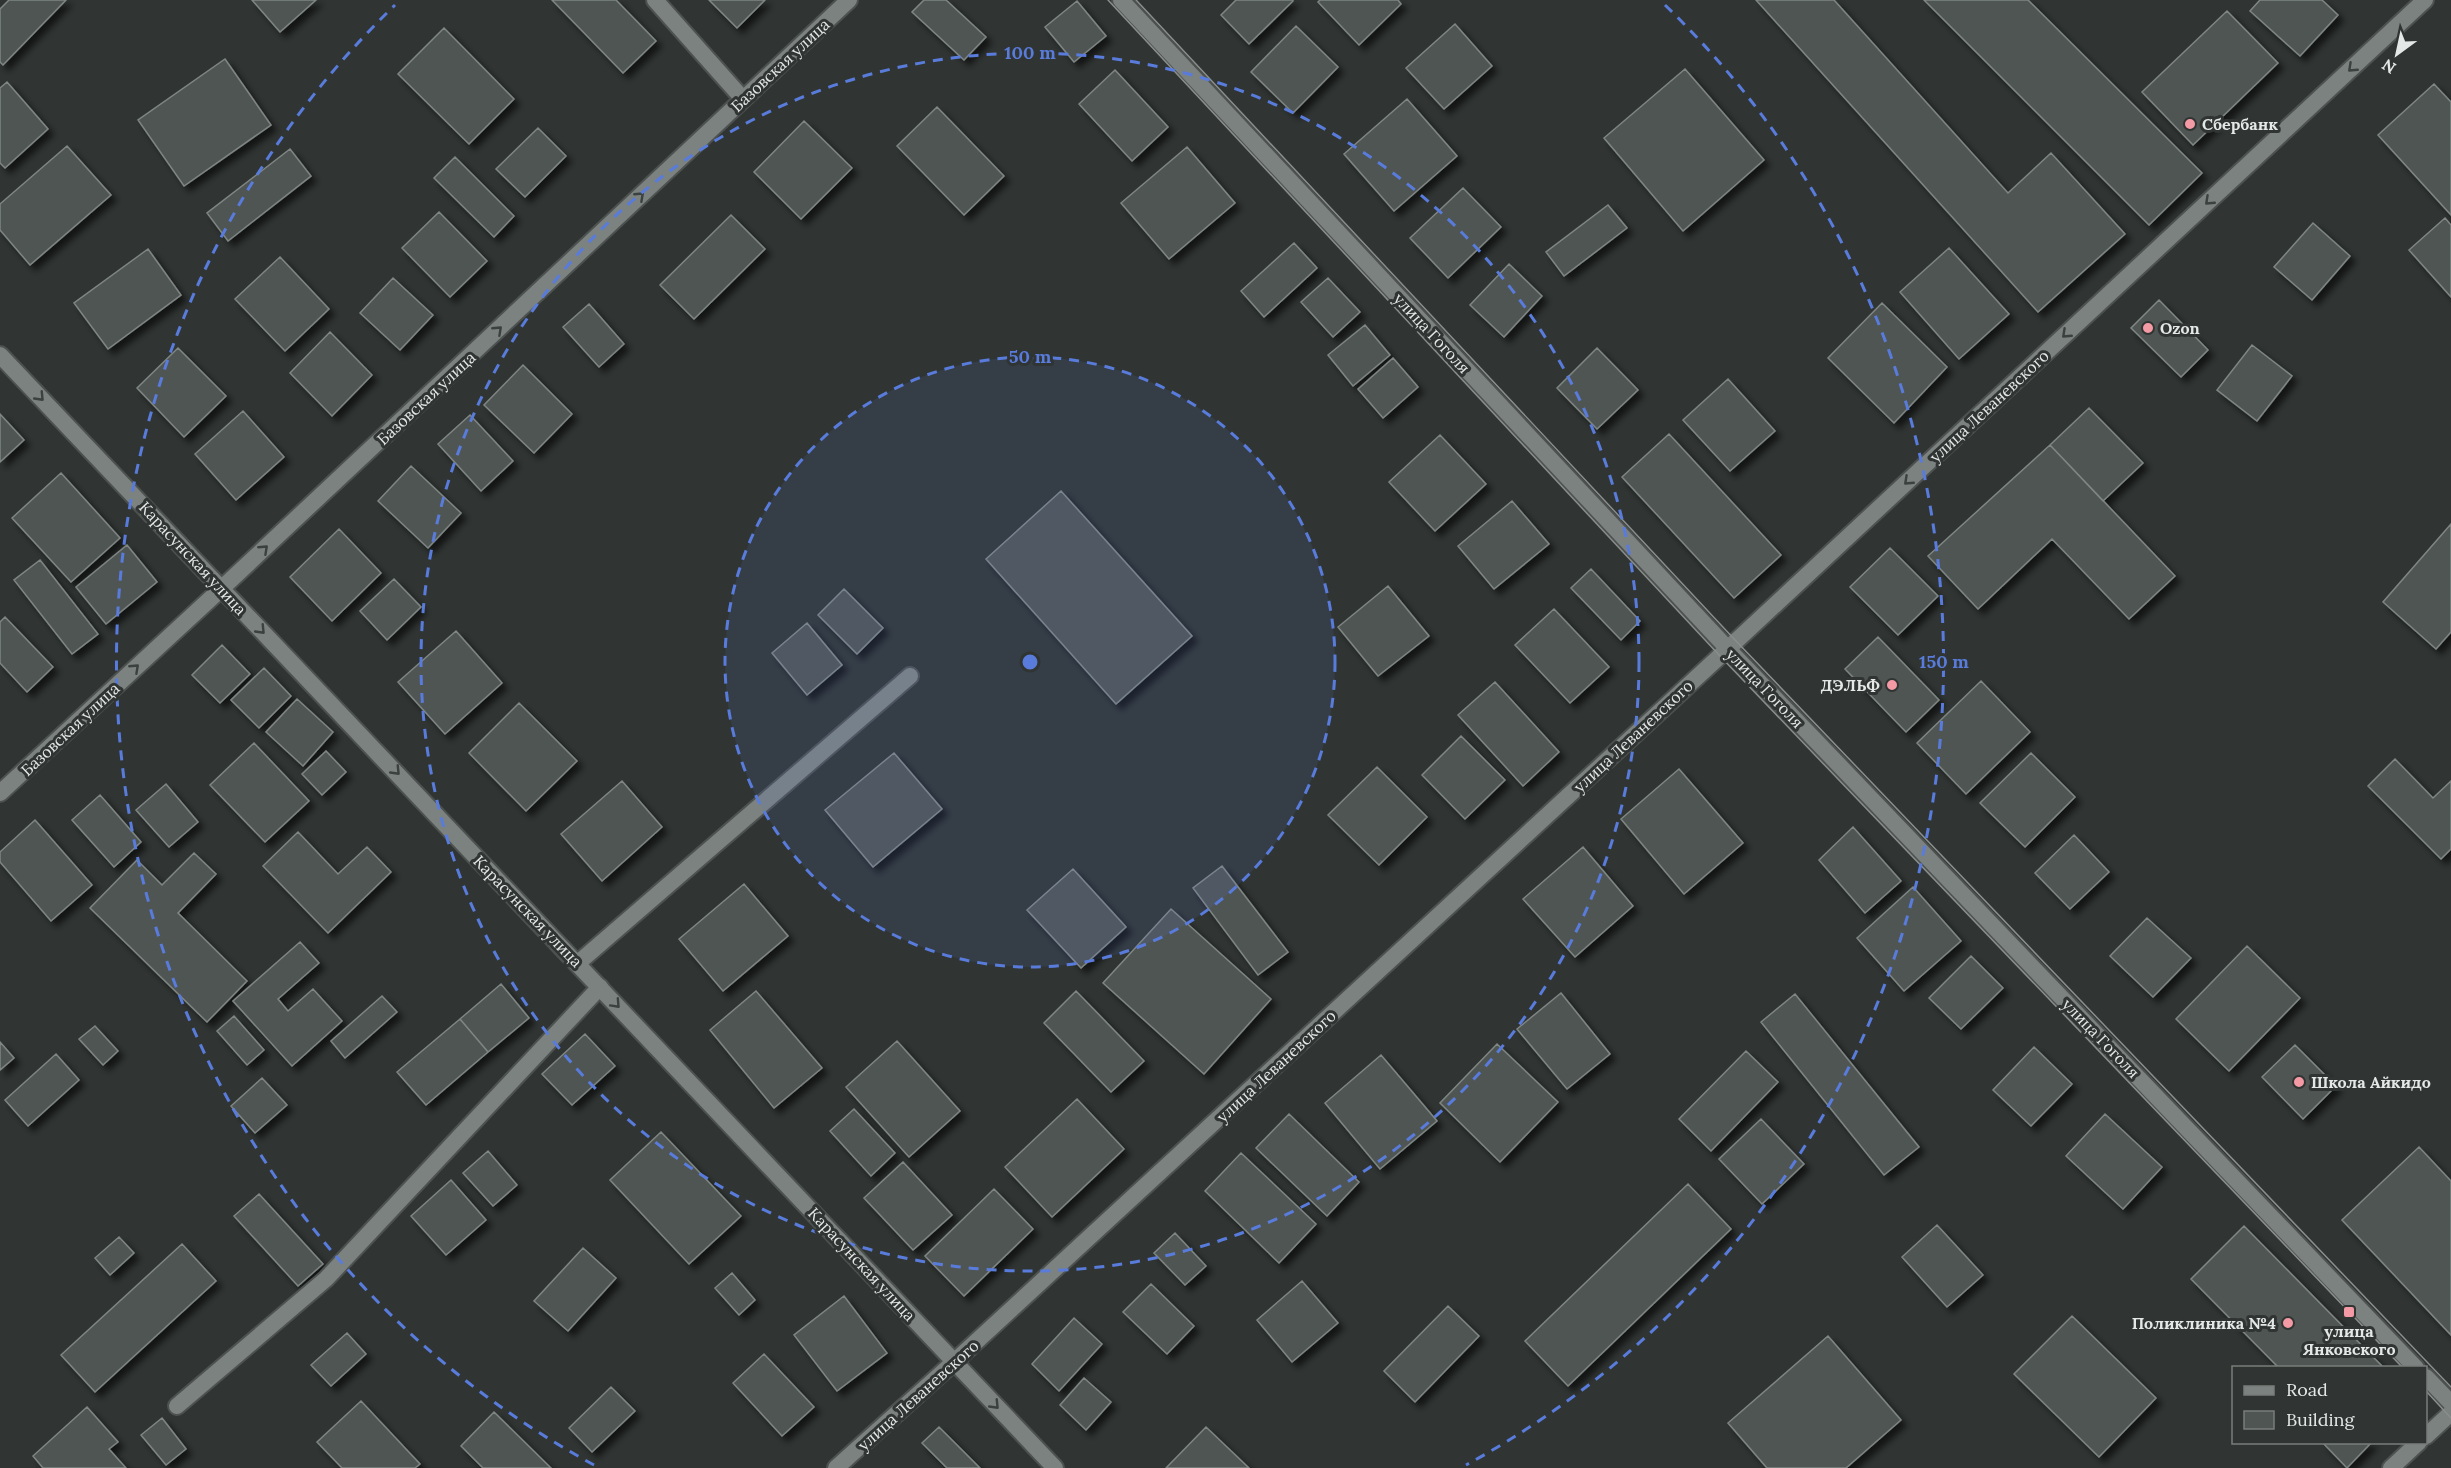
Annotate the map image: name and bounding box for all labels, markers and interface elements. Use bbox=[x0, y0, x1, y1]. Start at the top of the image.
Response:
street label: Базовская улица bbox=[727, 14, 833, 116]
north arrow bbox=[2367, 24, 2427, 84]
text: 100 m bbox=[1004, 41, 1056, 64]
text: N bbox=[2378, 55, 2399, 78]
one-way arrow bbox=[2348, 61, 2359, 72]
place label: Сбербанк bbox=[2202, 114, 2278, 134]
marker: Сбербанк bbox=[2183, 117, 2197, 131]
one-way arrow bbox=[633, 192, 644, 203]
one-way arrow bbox=[2205, 194, 2216, 205]
street label: улица Гоголя bbox=[1390, 289, 1474, 377]
place label: Ozon bbox=[2160, 318, 2200, 338]
marker: Ozon bbox=[2141, 321, 2155, 335]
one-way arrow bbox=[491, 326, 502, 337]
one-way arrow bbox=[2062, 327, 2073, 338]
text: 50 m bbox=[1009, 345, 1052, 368]
street label: улица Леваневского bbox=[1925, 345, 2053, 467]
street label: Базовская улица bbox=[373, 347, 479, 449]
one-way arrow bbox=[33, 390, 44, 401]
one-way arrow bbox=[1904, 474, 1915, 485]
street label: Карасунская улица bbox=[135, 497, 251, 619]
one-way arrow bbox=[257, 545, 268, 556]
one-way arrow bbox=[254, 623, 265, 634]
street label: улица Гоголя bbox=[1722, 644, 1808, 732]
text: 150 m bbox=[1919, 650, 1969, 673]
centre of rings bbox=[1020, 652, 1040, 672]
one-way arrow bbox=[129, 664, 139, 675]
street label: улица Леваневского bbox=[1569, 675, 1697, 797]
place label: ДЭЛЬФ bbox=[1821, 675, 1880, 695]
street label: Базовская улица bbox=[17, 678, 123, 780]
marker: ДЭЛЬФ bbox=[1885, 678, 1899, 692]
one-way arrow bbox=[388, 764, 399, 775]
street label: Карасунская улица bbox=[469, 851, 587, 971]
street label: улица Гоголя bbox=[2058, 994, 2144, 1082]
one-way arrow bbox=[609, 998, 620, 1008]
street label: улица Леваневского bbox=[1212, 1005, 1340, 1127]
place label: Школа Айкидо bbox=[2311, 1072, 2431, 1092]
marker: Школа Айкидо bbox=[2292, 1075, 2306, 1089]
street label: Карасунская улица bbox=[804, 1203, 920, 1325]
marker: улица Янковского bbox=[2342, 1305, 2356, 1319]
place label: Поликлиника №4 bbox=[2132, 1313, 2276, 1333]
marker: Поликлиника №4 bbox=[2281, 1316, 2295, 1330]
place label: улица Янковского bbox=[2302, 1321, 2396, 1359]
street label: улица Леваневского bbox=[853, 1335, 983, 1455]
legend bbox=[2232, 1366, 2427, 1444]
text: Road bbox=[2286, 1378, 2328, 1401]
one-way arrow bbox=[987, 1397, 998, 1408]
text: Building bbox=[2286, 1408, 2356, 1431]

